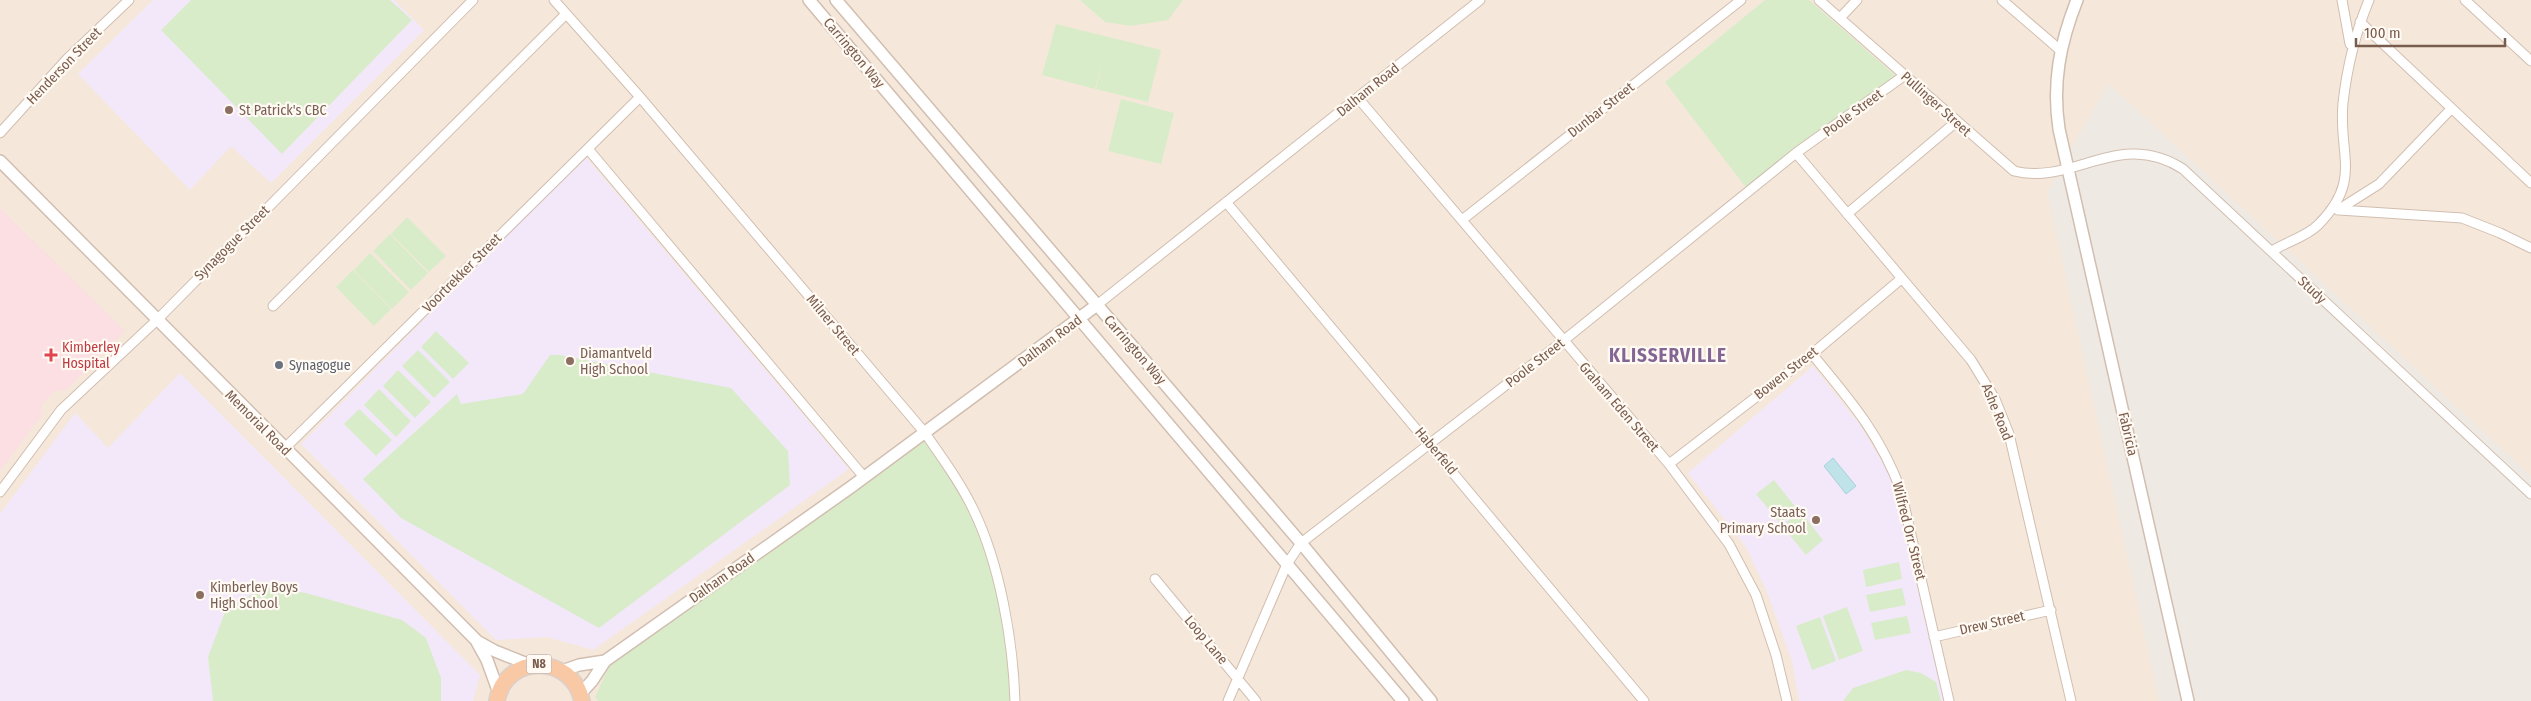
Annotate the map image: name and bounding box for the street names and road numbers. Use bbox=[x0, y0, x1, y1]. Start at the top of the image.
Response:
street label: Carrington Way bbox=[820, 14, 889, 92]
street label: Henderson Street bbox=[23, 24, 105, 108]
street label: Dalham Road bbox=[1333, 60, 1403, 120]
street label: Pullinger Street bbox=[1897, 68, 1975, 140]
street label: Dunbar Street bbox=[1564, 79, 1638, 141]
street label: Poole Street bbox=[1820, 85, 1887, 140]
street label: Synagogue Street bbox=[191, 202, 273, 284]
street label: Voortrekker Street bbox=[419, 230, 505, 316]
street label: Study bbox=[2294, 273, 2330, 308]
street label: Milner Street bbox=[803, 291, 864, 359]
street label: Dalham Road bbox=[1015, 311, 1085, 371]
street label: Carrington Way bbox=[1100, 312, 1170, 389]
street label: Poole Street bbox=[1502, 335, 1568, 391]
street label: Bowen Street bbox=[1751, 343, 1822, 403]
street label: Graham Eden Street bbox=[1575, 359, 1663, 456]
street label: Ashe Road bbox=[1978, 381, 2016, 443]
street label: Memorial Road bbox=[222, 387, 294, 459]
street label: Fabricia bbox=[2115, 410, 2141, 458]
street label: Haberfeld bbox=[1411, 424, 1461, 478]
street label: Wilfred Orr Street bbox=[1889, 480, 1930, 582]
street label: Dalham Road bbox=[686, 549, 758, 607]
street label: Drew Street bbox=[1958, 607, 2027, 639]
street label: Loop Lane bbox=[1181, 612, 1231, 668]
road number: N8 bbox=[526, 654, 552, 674]

